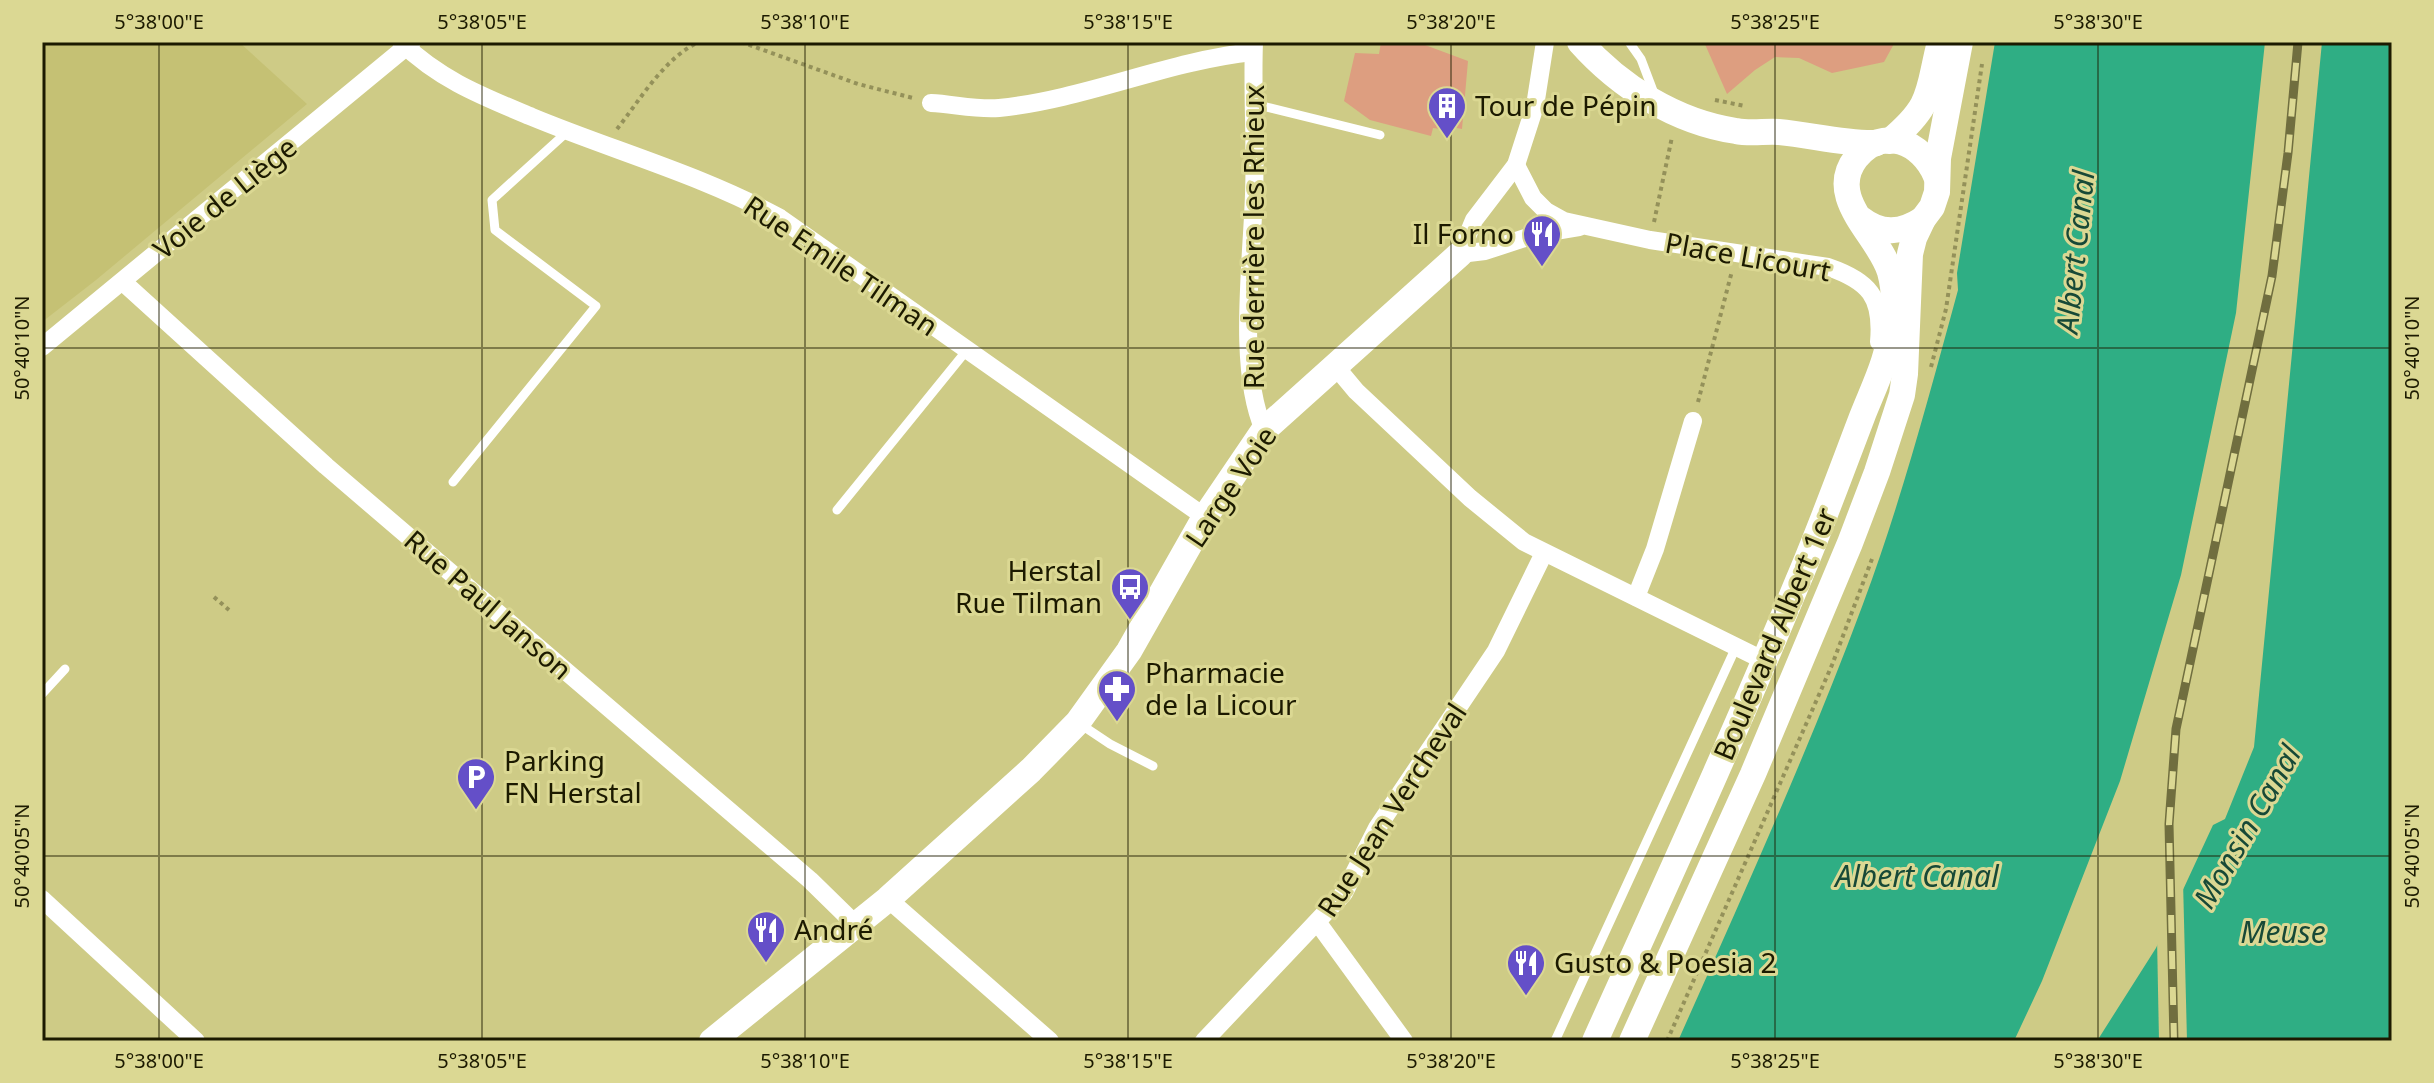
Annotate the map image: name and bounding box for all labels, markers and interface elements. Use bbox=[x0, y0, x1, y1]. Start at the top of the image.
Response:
text: 5°38'00"E bbox=[114, 8, 204, 35]
text: 5°38'05"E bbox=[437, 8, 527, 35]
text: 5°38'10"E bbox=[760, 8, 850, 35]
text: 5°38'15"E bbox=[1083, 8, 1173, 35]
text: 5°38'20"E bbox=[1406, 8, 1496, 35]
text: 5°38'25"E bbox=[1730, 8, 1820, 35]
text: 5°38'30"E bbox=[2053, 8, 2143, 35]
street label: Rue derrière les Rhieux bbox=[1234, 85, 1272, 389]
building icon: Tour de Pépin bbox=[1426, 85, 1468, 140]
place label: Tour de Pépin bbox=[1475, 86, 1656, 124]
street label: Voie de Liège bbox=[145, 128, 304, 267]
water label: Albert Canal bbox=[2045, 167, 2104, 337]
street label: Rue Emile Tilman bbox=[737, 186, 946, 344]
restaurant icon: Il Forno bbox=[1521, 213, 1563, 268]
place label: Il Forno bbox=[1413, 214, 1514, 252]
street label: Place Licourt bbox=[1662, 223, 1834, 289]
text: 50°40'10"N bbox=[8, 295, 35, 401]
text: 50°40'10"N bbox=[2398, 295, 2425, 401]
street label: Large Voie bbox=[1176, 419, 1285, 554]
street label: Boulevard Albert 1er bbox=[1704, 501, 1845, 766]
street label: Rue Paul Janson bbox=[397, 521, 581, 688]
place label: Herstal Rue Tilman bbox=[955, 551, 1102, 621]
bus stop icon: Herstal Rue Tilman bbox=[1109, 566, 1151, 621]
place label: Pharmacie de la Licour bbox=[1145, 653, 1297, 723]
pharmacy icon: Pharmacie de la Licour bbox=[1096, 668, 1138, 723]
street label: Rue Jean Vercheval bbox=[1308, 695, 1475, 924]
water label: Monsin Canal bbox=[2183, 736, 2311, 915]
place label: Parking FN Herstal bbox=[504, 741, 642, 811]
parking icon: Parking FN Herstal bbox=[455, 756, 497, 811]
text: 50°40'05"N bbox=[8, 803, 35, 909]
text: 50°40'05"N bbox=[2398, 803, 2425, 909]
water label: Albert Canal bbox=[1833, 855, 2000, 896]
restaurant icon: André bbox=[745, 909, 787, 964]
place label: André bbox=[794, 910, 873, 948]
water label: Meuse bbox=[2240, 911, 2326, 952]
restaurant icon: Gusto & Poesia 2 bbox=[1505, 942, 1547, 997]
place label: Gusto & Poesia 2 bbox=[1554, 943, 1777, 981]
text: 5°38'00"E bbox=[114, 1047, 204, 1074]
text: 5°38'05"E bbox=[437, 1047, 527, 1074]
text: 5°38'10"E bbox=[760, 1047, 850, 1074]
text: 5°38'15"E bbox=[1083, 1047, 1173, 1074]
text: 5°38'20"E bbox=[1406, 1047, 1496, 1074]
text: 5°38'25"E bbox=[1730, 1047, 1820, 1074]
text: 5°38'30"E bbox=[2053, 1047, 2143, 1074]

